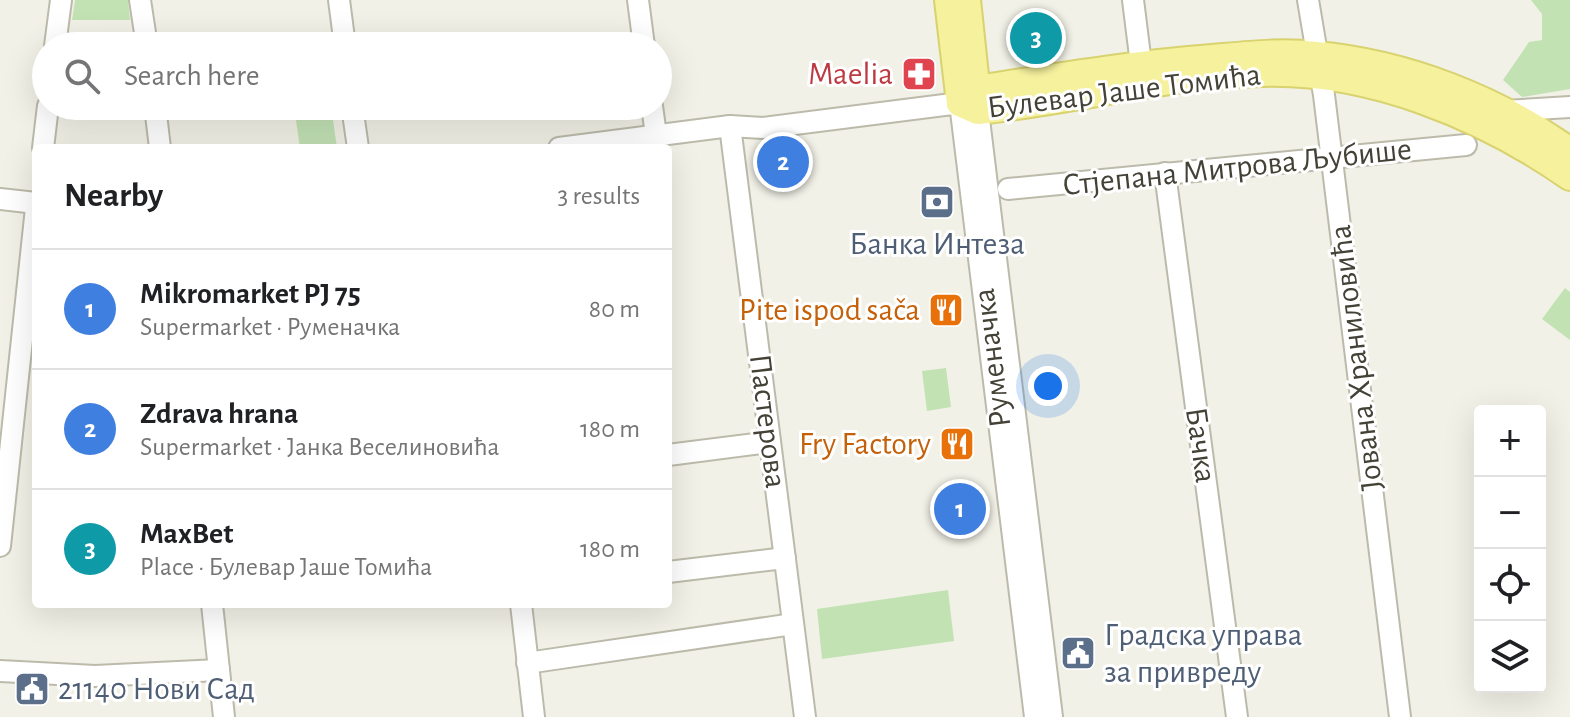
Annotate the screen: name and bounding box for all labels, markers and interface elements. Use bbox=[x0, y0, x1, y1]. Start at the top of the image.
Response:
pin: 3 bbox=[1010, 8, 1062, 68]
search box bbox=[32, 32, 672, 120]
icon: search bbox=[60, 54, 104, 98]
pharmacy icon: Maelia bbox=[900, 55, 938, 93]
place label: Maelia bbox=[808, 58, 893, 90]
street label: Булевар Јаше Томића bbox=[985, 58, 1263, 124]
text: Search here bbox=[124, 61, 260, 91]
pin: 2 bbox=[757, 132, 809, 192]
street label: Стјепана Митрова Љубише bbox=[1061, 133, 1413, 201]
text: Nearby bbox=[64, 179, 163, 213]
text: 3 results bbox=[557, 183, 640, 209]
bank icon: Банка Интеза bbox=[918, 183, 956, 221]
street label: Јована Храниловића bbox=[1324, 223, 1388, 493]
place label: Банка Интеза bbox=[849, 228, 1025, 260]
text: Mikromarket PJ 75 bbox=[140, 279, 361, 309]
street label: Руменачка bbox=[968, 287, 1016, 429]
restaurant icon: Pite ispod sača bbox=[927, 291, 965, 329]
place label: Pite ispod sača bbox=[739, 294, 920, 326]
text: 1 bbox=[85, 296, 95, 322]
text: 80 m bbox=[589, 296, 640, 322]
text: Supermarket · Руменачка bbox=[140, 314, 400, 340]
street label: Пастерова bbox=[744, 352, 792, 490]
your location bbox=[1028, 366, 1068, 406]
text: Zdrava hrana bbox=[140, 399, 299, 429]
street label: Бачка bbox=[1180, 405, 1222, 485]
map controls bbox=[1474, 405, 1546, 693]
button: + bbox=[1474, 405, 1546, 477]
text: 2 bbox=[84, 416, 96, 442]
text: 180 m bbox=[580, 416, 640, 442]
restaurant icon: Fry Factory bbox=[938, 425, 976, 463]
place label: Fry Factory bbox=[799, 428, 931, 460]
text: Supermarket · Јанка Веселиновића bbox=[140, 434, 499, 460]
button: − bbox=[1474, 477, 1546, 549]
pin: 1 bbox=[934, 479, 986, 539]
text: MaxBet bbox=[140, 519, 233, 549]
text: 3 bbox=[84, 536, 96, 562]
text: 180 m bbox=[580, 536, 640, 562]
button: locate bbox=[1474, 549, 1546, 621]
text: Place · Булевар Јаше Томића bbox=[140, 554, 432, 580]
place label: Градска управа за привреду bbox=[1104, 619, 1302, 688]
button: layers bbox=[1474, 621, 1546, 693]
public building icon: Градска управа за привреду bbox=[1059, 634, 1097, 672]
public building icon: 21140 Нови Сад bbox=[13, 670, 51, 708]
place label: 21140 Нови Сад bbox=[58, 673, 255, 705]

